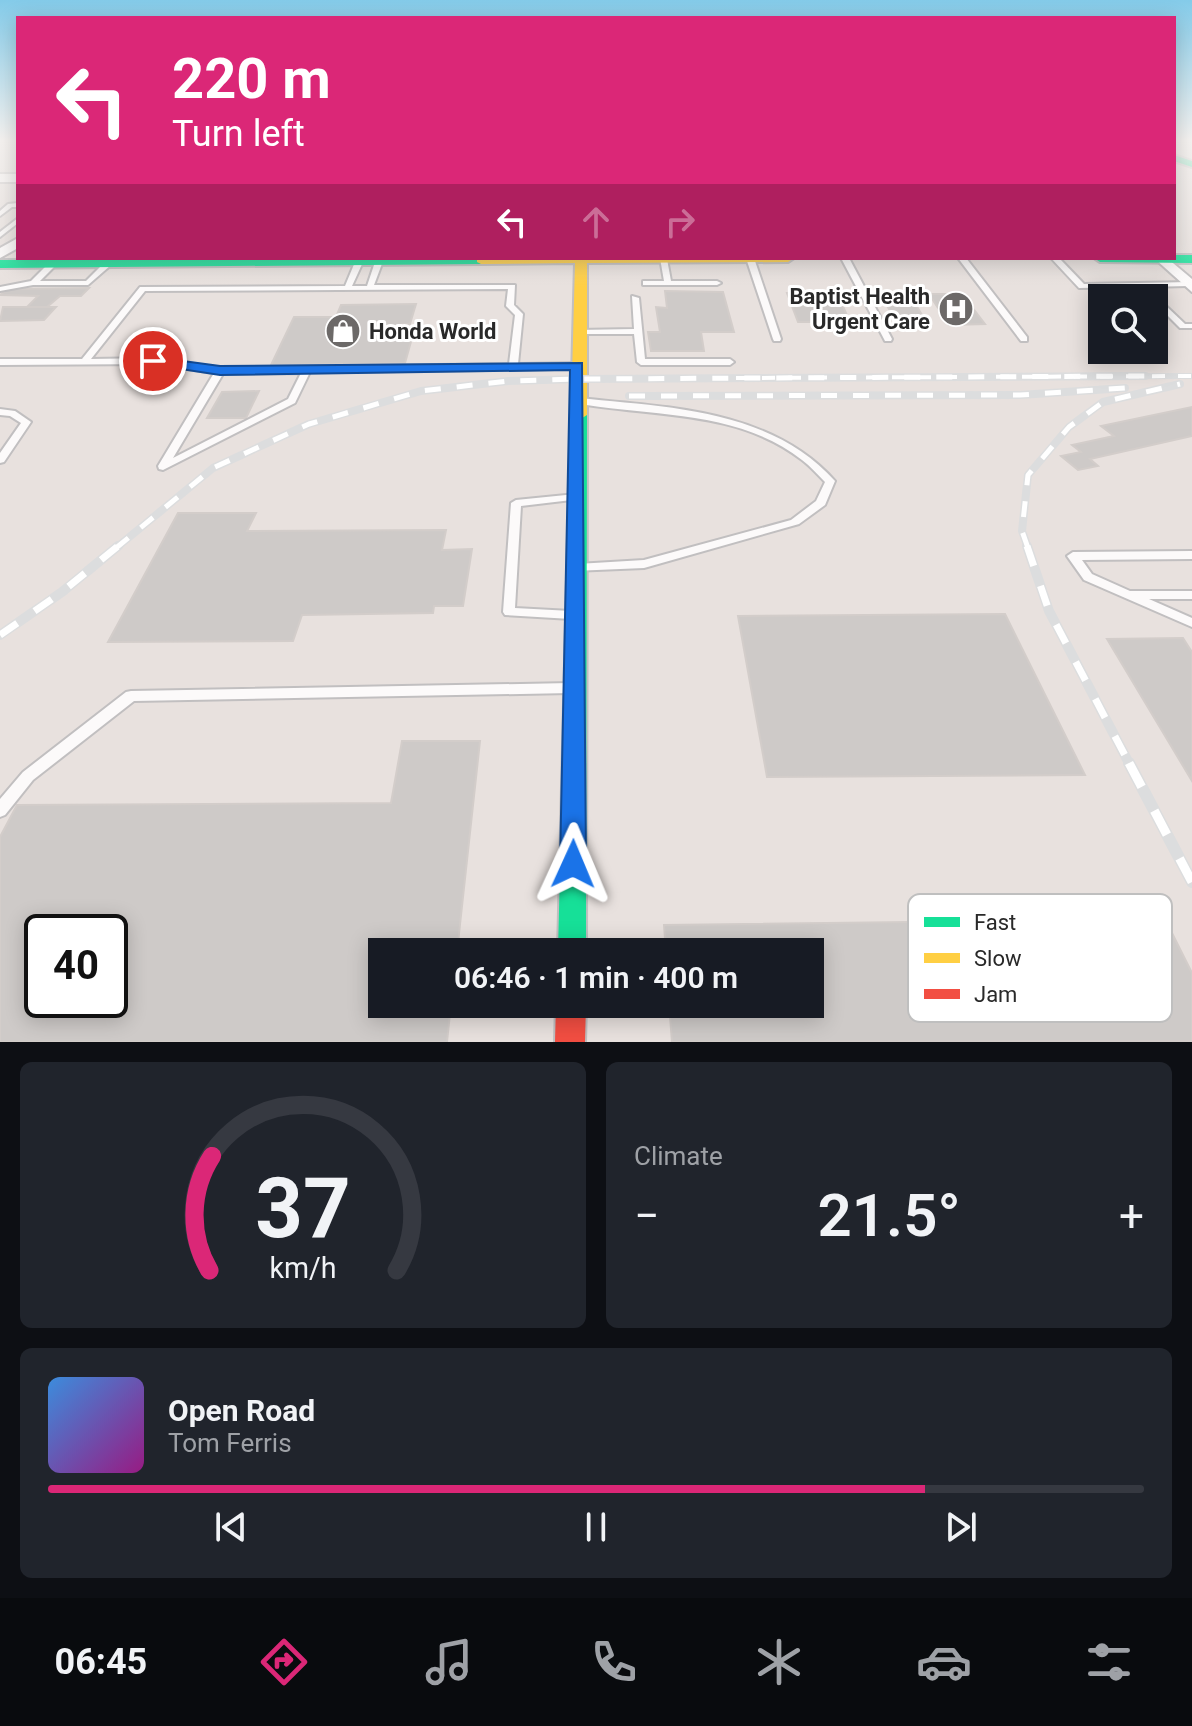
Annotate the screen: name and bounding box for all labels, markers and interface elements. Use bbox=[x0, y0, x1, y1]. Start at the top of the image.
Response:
text: 220 m bbox=[172, 46, 331, 112]
icon: left bbox=[40, 48, 144, 152]
text: Turn left bbox=[172, 113, 305, 155]
icon: left bbox=[490, 200, 534, 244]
icon: ahead bbox=[574, 200, 618, 244]
icon: right bbox=[658, 200, 702, 244]
place label: Baptist Health Urgent Care bbox=[790, 284, 930, 334]
map controls bbox=[1088, 284, 1168, 364]
button: search bbox=[1088, 284, 1168, 364]
hospital icon: Baptist Health Urgent Care bbox=[937, 290, 975, 328]
shop icon: Honda World bbox=[324, 312, 362, 350]
place label: Honda World bbox=[369, 319, 497, 344]
pin bbox=[119, 327, 187, 395]
icon: arrive bbox=[131, 339, 175, 383]
position arrow bbox=[531, 822, 615, 906]
legend bbox=[908, 894, 1172, 1022]
text: Fast bbox=[974, 910, 1016, 935]
speed limit sign: 40 bbox=[24, 914, 128, 1018]
text: Slow bbox=[974, 946, 1022, 971]
text: 06:46 · 1 min · 400 m bbox=[454, 960, 738, 995]
text: Jam bbox=[974, 982, 1017, 1007]
text: Climate bbox=[634, 1141, 723, 1171]
text: 37 bbox=[255, 1160, 351, 1257]
text: 21.5° bbox=[818, 1180, 961, 1251]
text: − bbox=[634, 1190, 659, 1242]
text: + bbox=[1119, 1190, 1144, 1242]
text: km/h bbox=[269, 1251, 337, 1285]
text: Open Road bbox=[168, 1393, 315, 1428]
text: Tom Ferris bbox=[168, 1428, 292, 1458]
icon: previous bbox=[209, 1505, 253, 1549]
icon: pause bbox=[574, 1505, 618, 1549]
icon: next bbox=[939, 1505, 983, 1549]
icon: directions bbox=[256, 1634, 312, 1690]
icon: music bbox=[421, 1634, 477, 1690]
icon: phone bbox=[586, 1634, 642, 1690]
icon: climate bbox=[751, 1634, 807, 1690]
icon: car bbox=[916, 1634, 972, 1690]
icon: filters bbox=[1081, 1634, 1137, 1690]
text: 06:45 bbox=[55, 1641, 147, 1683]

